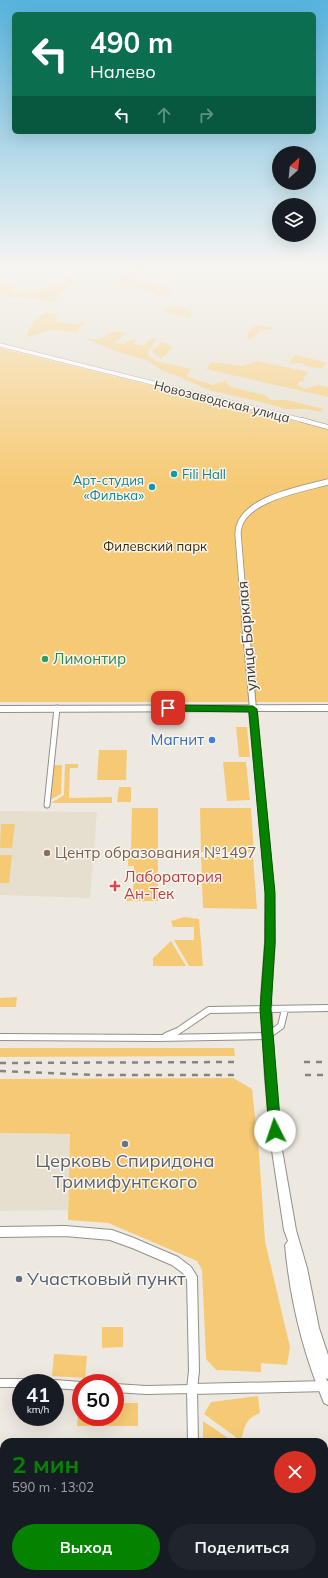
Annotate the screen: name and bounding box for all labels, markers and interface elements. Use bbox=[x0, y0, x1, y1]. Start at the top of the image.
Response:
text: 490 m bbox=[90, 25, 173, 60]
icon: left bbox=[24, 28, 76, 80]
text: Налево bbox=[90, 60, 156, 83]
icon: left bbox=[111, 104, 133, 126]
icon: ahead bbox=[153, 104, 175, 126]
icon: right bbox=[195, 104, 217, 126]
north arrow bbox=[272, 146, 316, 190]
map controls bbox=[272, 146, 316, 242]
button: layers bbox=[272, 198, 316, 242]
street label: Новозаводская улица bbox=[152, 376, 292, 426]
place label: Fili Hall bbox=[182, 466, 226, 482]
marker: Fili Hall bbox=[169, 469, 179, 479]
place label: Арт-студия «Филька» bbox=[73, 472, 144, 503]
marker: Арт-студия «Филька» bbox=[147, 482, 157, 492]
park label: Филевский парк bbox=[103, 538, 207, 554]
street label: улица Барклая bbox=[232, 580, 261, 692]
place label: Лимонтир bbox=[53, 649, 126, 668]
marker: Лимонтир bbox=[40, 654, 50, 664]
pin bbox=[151, 691, 185, 725]
icon: arrive bbox=[157, 697, 179, 719]
place label: Магнит bbox=[151, 730, 204, 749]
marker: Магнит bbox=[207, 735, 217, 745]
place label: Центр образования №1497 bbox=[55, 843, 256, 862]
marker: Центр образования №1497 bbox=[42, 848, 52, 858]
place label: Лаборатория Ан-Тек bbox=[124, 867, 222, 903]
marker: Лаборатория Ан-Тек bbox=[109, 880, 121, 892]
position arrow bbox=[254, 1110, 296, 1152]
marker: Церковь Спиридона Тримифунтского bbox=[120, 1139, 130, 1149]
place label: Церковь Спиридона Тримифунтского bbox=[36, 1149, 214, 1193]
place label: Участковый пункт bbox=[26, 1267, 186, 1290]
marker: Участковый пункт bbox=[14, 1274, 24, 1284]
speed limit sign: 50 bbox=[72, 1374, 124, 1426]
text: 41 bbox=[26, 1382, 50, 1407]
text: km/h bbox=[27, 1403, 49, 1416]
text: 2 мин bbox=[12, 1449, 79, 1479]
button: close bbox=[274, 1451, 316, 1493]
text: 590 m · 13:02 bbox=[12, 1479, 94, 1495]
button: Выход bbox=[12, 1524, 160, 1570]
button: Поделиться bbox=[168, 1524, 316, 1570]

